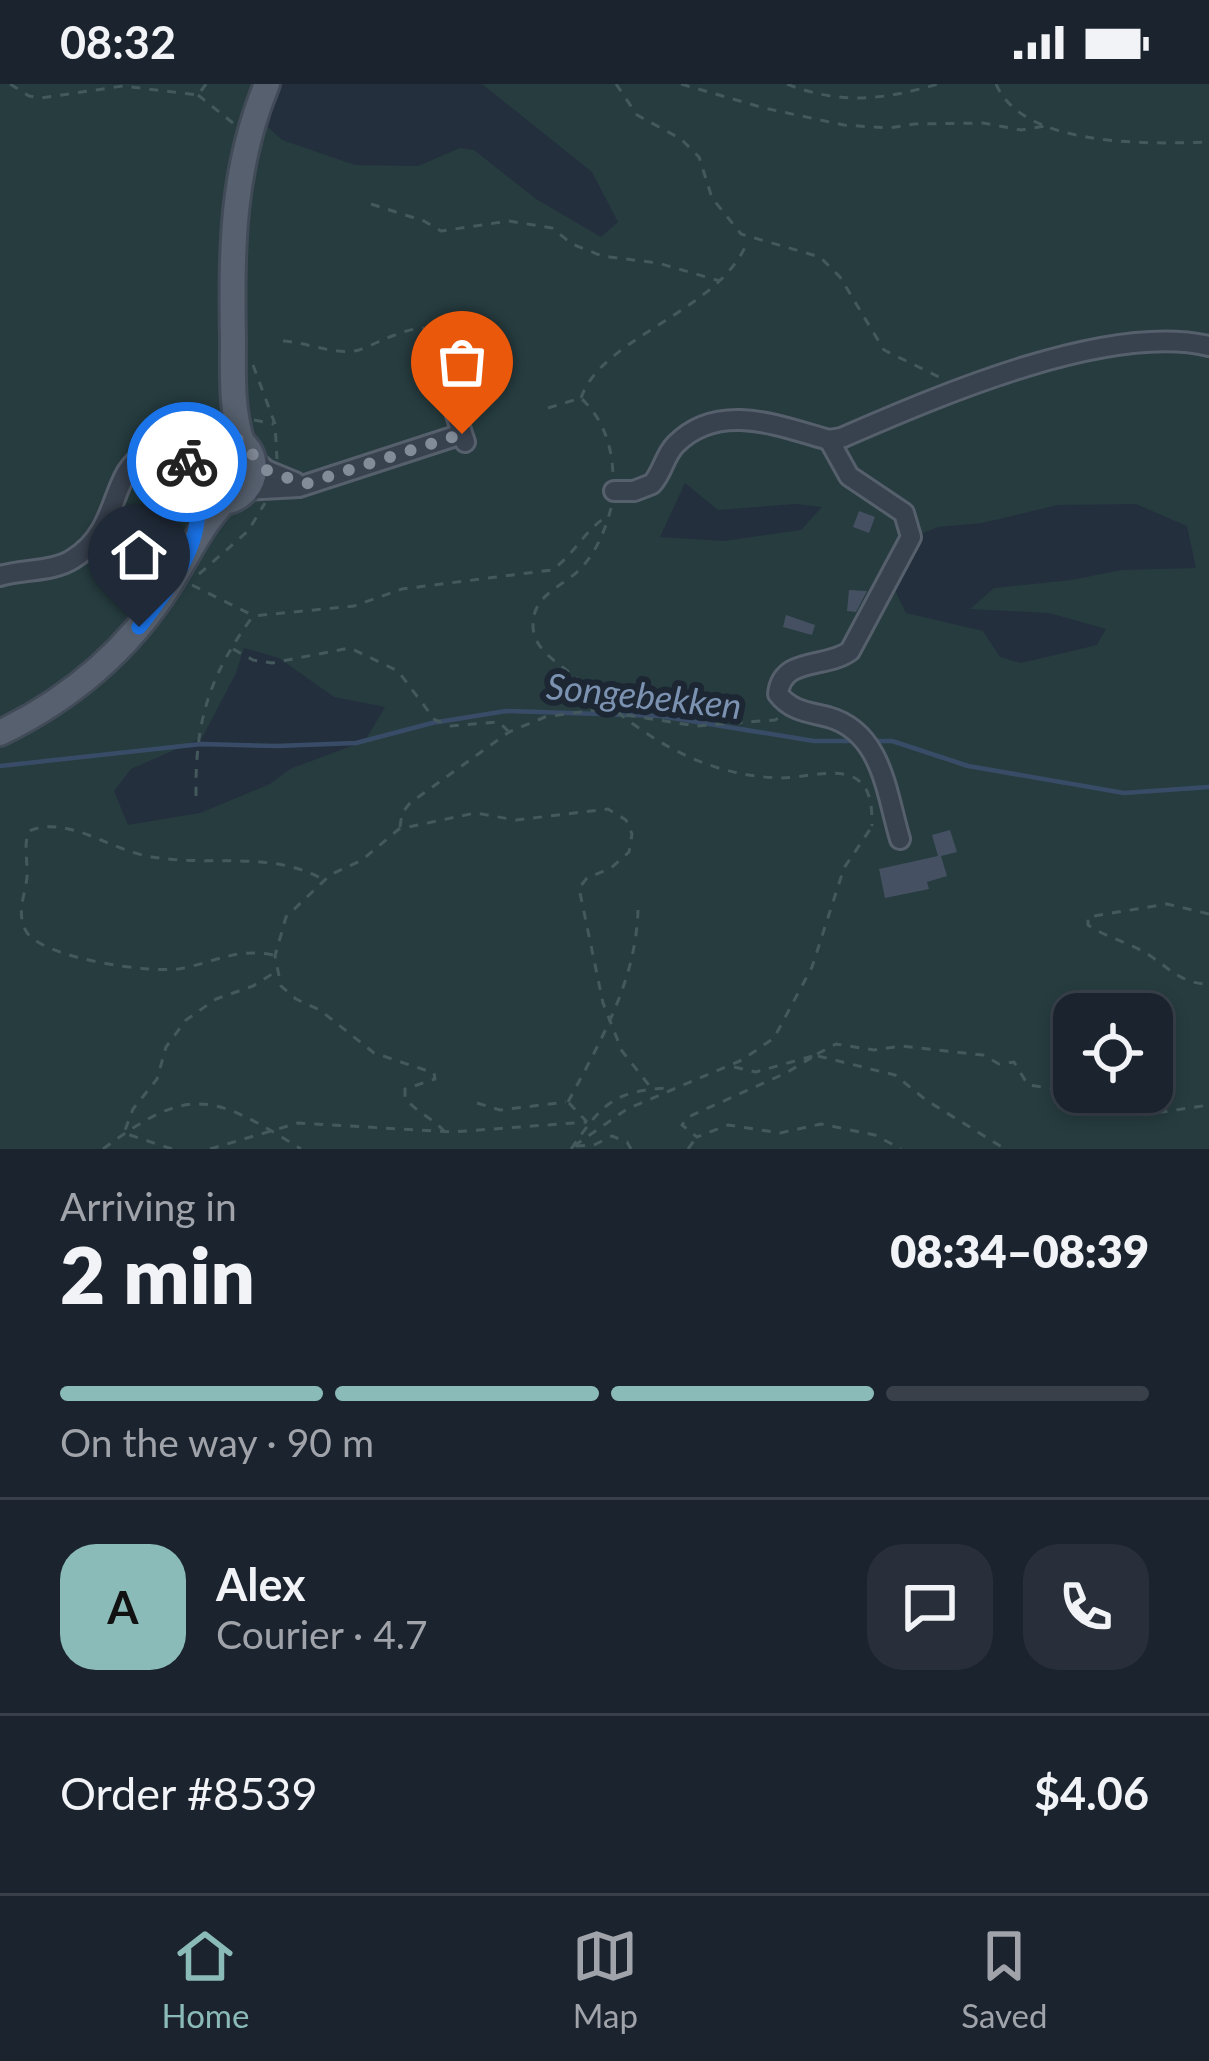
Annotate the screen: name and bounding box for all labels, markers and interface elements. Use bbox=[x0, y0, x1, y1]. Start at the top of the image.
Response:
text: 08:32 bbox=[60, 15, 176, 69]
pin bbox=[411, 311, 513, 434]
icon: bag bbox=[429, 329, 495, 395]
courier bbox=[127, 402, 247, 522]
icon: bike bbox=[154, 429, 220, 495]
pin bbox=[88, 504, 190, 627]
icon: home bbox=[106, 522, 172, 588]
water label: Songebekken bbox=[544, 663, 744, 727]
map controls bbox=[1053, 993, 1173, 1113]
button: locate bbox=[1053, 993, 1173, 1113]
text: Arriving in bbox=[60, 1183, 237, 1229]
text: 08:34–08:39 bbox=[890, 1224, 1149, 1278]
text: 2 min bbox=[60, 1227, 255, 1321]
text: On the way · 90 m bbox=[60, 1419, 374, 1465]
button: chat bbox=[867, 1544, 993, 1670]
button: phone bbox=[1023, 1544, 1149, 1670]
text: Alex bbox=[216, 1557, 306, 1611]
text: A bbox=[107, 1580, 139, 1634]
text: Courier · 4.7 bbox=[216, 1611, 428, 1657]
text: Order #8539 bbox=[60, 1766, 318, 1820]
text: $4.06 bbox=[1034, 1766, 1149, 1820]
tab: Home bbox=[161, 1923, 249, 2035]
tab: Map bbox=[572, 1923, 638, 2035]
tab: Saved bbox=[961, 1923, 1048, 2035]

